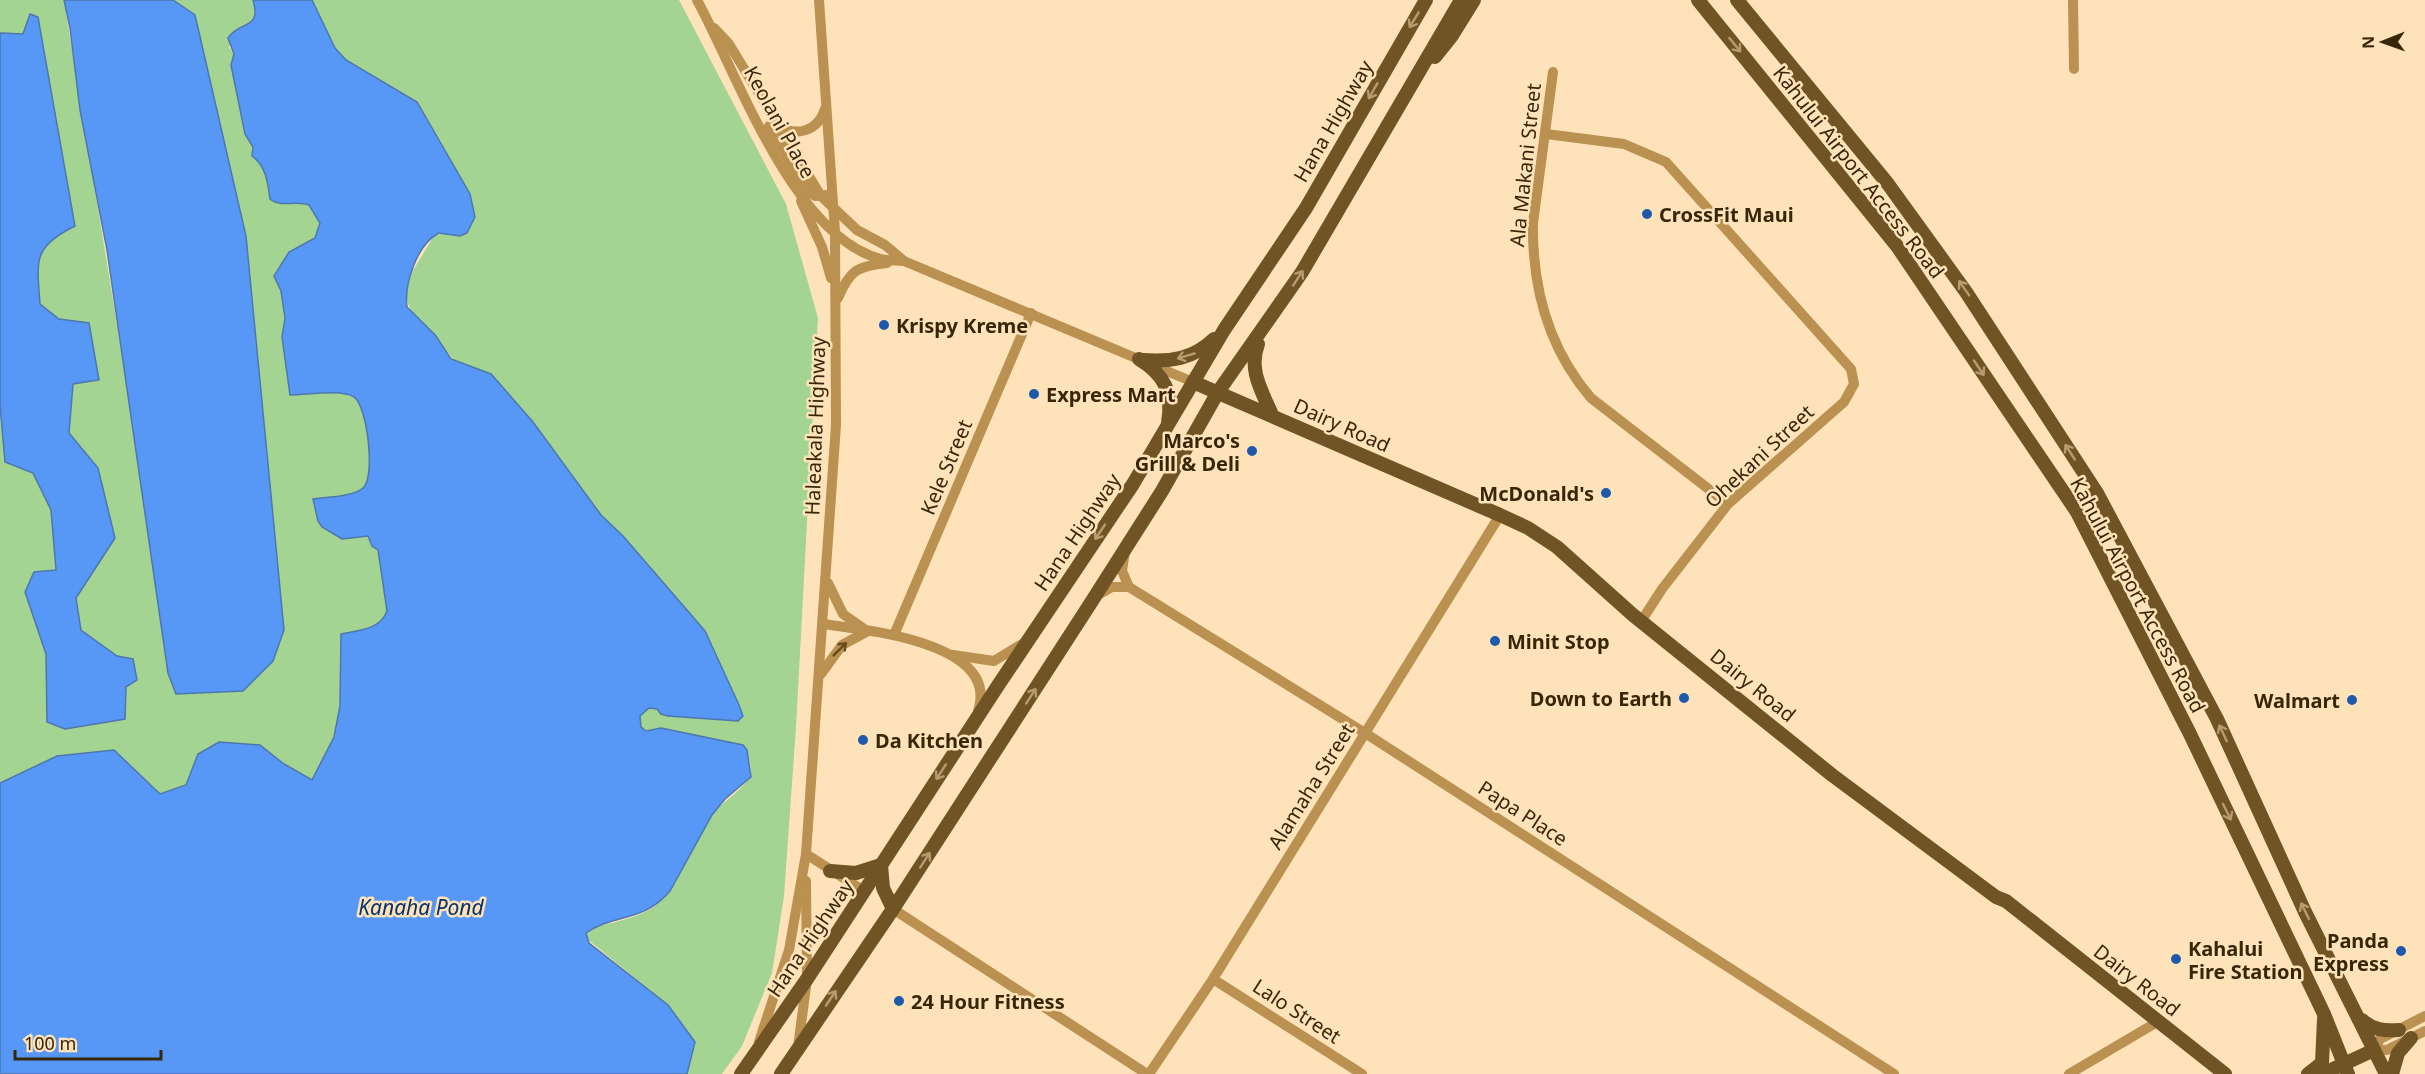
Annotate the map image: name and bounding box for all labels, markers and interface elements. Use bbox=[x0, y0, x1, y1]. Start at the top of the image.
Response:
one-way arrow bbox=[1408, 11, 1420, 28]
north arrow bbox=[2353, 12, 2413, 72]
text: N bbox=[2357, 36, 2379, 49]
one-way arrow bbox=[1728, 37, 1741, 53]
street label: Hana Highway bbox=[1287, 54, 1379, 187]
street label: Kahului Airport Access Road bbox=[1767, 60, 1951, 284]
street label: Keolani Place bbox=[738, 61, 822, 183]
one-way arrow bbox=[1367, 82, 1379, 99]
street label: Ala Makani Street bbox=[1503, 82, 1547, 248]
place label: CrossFit Maui bbox=[1659, 201, 1794, 228]
marker: CrossFit Maui bbox=[1640, 207, 1654, 221]
one-way arrow bbox=[1292, 270, 1304, 287]
one-way arrow bbox=[1958, 281, 1970, 297]
place label: Krispy Kreme bbox=[896, 312, 1028, 339]
marker: Krispy Kreme bbox=[877, 318, 891, 332]
street label: Haleakala Highway bbox=[798, 335, 832, 516]
one-way arrow bbox=[1177, 351, 1196, 362]
one-way arrow bbox=[1973, 359, 1985, 376]
place label: Express Mart bbox=[1046, 381, 1176, 408]
marker: Express Mart bbox=[1027, 387, 1041, 401]
street label: Dairy Road bbox=[1290, 392, 1394, 458]
street label: Ohekani Street bbox=[1699, 398, 1819, 514]
street label: Kele Street bbox=[914, 415, 978, 519]
place label: Marco's Grill & Deli bbox=[1135, 427, 1240, 477]
one-way arrow bbox=[2064, 443, 2077, 460]
marker: Marco's Grill & Deli bbox=[1245, 444, 1259, 458]
street label: Hana Highway bbox=[1028, 467, 1127, 596]
street label: Kahului Airport Access Road bbox=[2064, 472, 2212, 718]
place label: McDonald's bbox=[1479, 480, 1594, 507]
marker: McDonald's bbox=[1599, 486, 1613, 500]
one-way arrow bbox=[1094, 524, 1107, 541]
place label: Minit Stop bbox=[1507, 628, 1610, 655]
marker: Minit Stop bbox=[1488, 634, 1502, 648]
one-way arrow bbox=[832, 642, 847, 656]
street label: Dairy Road bbox=[1705, 642, 1801, 728]
place label: Down to Earth bbox=[1530, 685, 1672, 712]
place label: Walmart bbox=[2254, 687, 2340, 714]
one-way arrow bbox=[1025, 688, 1037, 705]
marker: Down to Earth bbox=[1677, 691, 1691, 705]
marker: Walmart bbox=[2345, 693, 2359, 707]
street label: Alamaha Street bbox=[1261, 718, 1361, 854]
one-way arrow bbox=[2217, 725, 2229, 743]
place label: Da Kitchen bbox=[875, 727, 983, 754]
marker: Da Kitchen bbox=[856, 733, 870, 747]
one-way arrow bbox=[935, 764, 947, 780]
street label: Papa Place bbox=[1473, 774, 1573, 852]
one-way arrow bbox=[2222, 803, 2234, 821]
one-way arrow bbox=[918, 851, 931, 868]
street label: Hana Highway bbox=[761, 873, 860, 1002]
water label: Kanaha Pond bbox=[358, 893, 485, 921]
one-way arrow bbox=[2298, 902, 2310, 920]
place label: Panda Express bbox=[2313, 927, 2389, 977]
place label: Kahalui Fire Station bbox=[2188, 935, 2302, 985]
street label: Dairy Road bbox=[2088, 938, 2186, 1022]
marker: Panda Express bbox=[2394, 944, 2408, 958]
marker: Kahalui Fire Station bbox=[2169, 952, 2183, 966]
street label: Lalo Street bbox=[1248, 972, 1346, 1050]
place label: 24 Hour Fitness bbox=[911, 988, 1065, 1015]
one-way arrow bbox=[825, 991, 837, 1007]
marker: 24 Hour Fitness bbox=[892, 994, 906, 1008]
scale bar bbox=[15, 1023, 160, 1061]
text: 100 m bbox=[24, 1031, 76, 1055]

